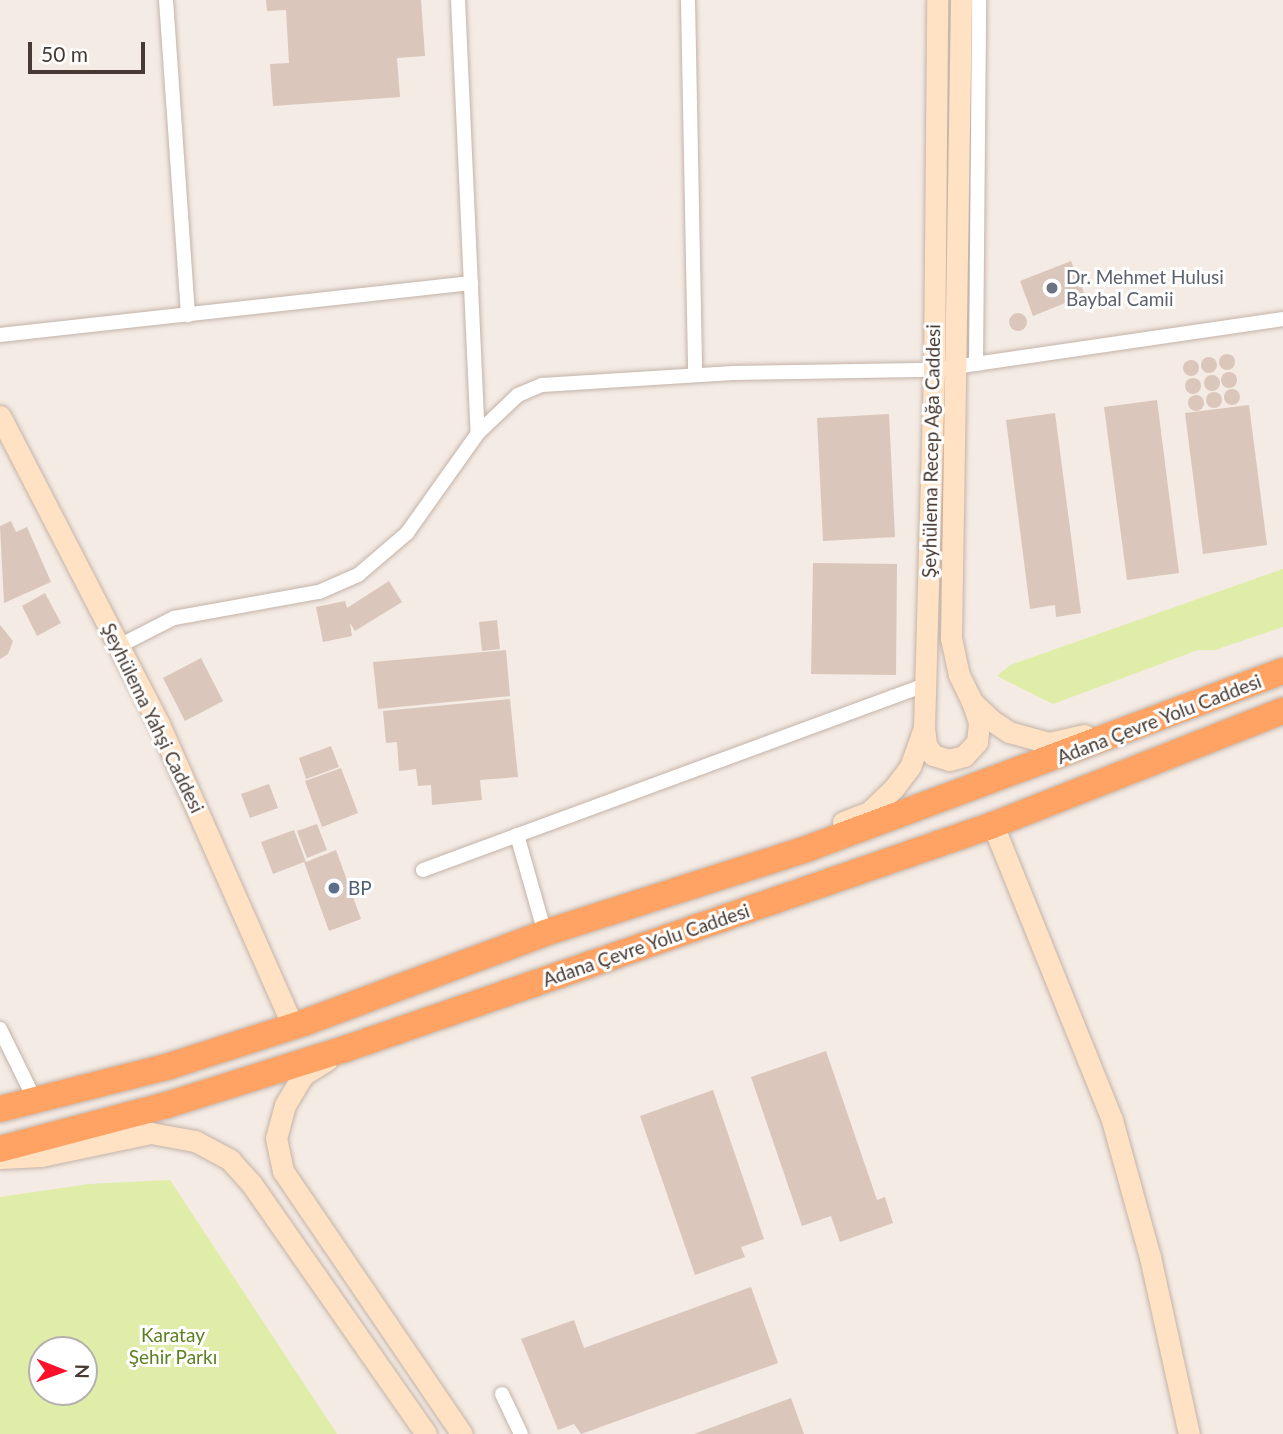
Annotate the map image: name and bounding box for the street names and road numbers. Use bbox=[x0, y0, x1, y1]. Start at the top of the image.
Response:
street label: Şeyhülema Recep Ağa Caddesi bbox=[917, 324, 945, 578]
street label: Şeyhülema Yahşi Caddesi bbox=[97, 619, 209, 817]
street label: Adana Çevre Yolu Caddesi bbox=[1053, 669, 1265, 769]
street label: Adana Çevre Yolu Caddesi bbox=[539, 899, 753, 991]

